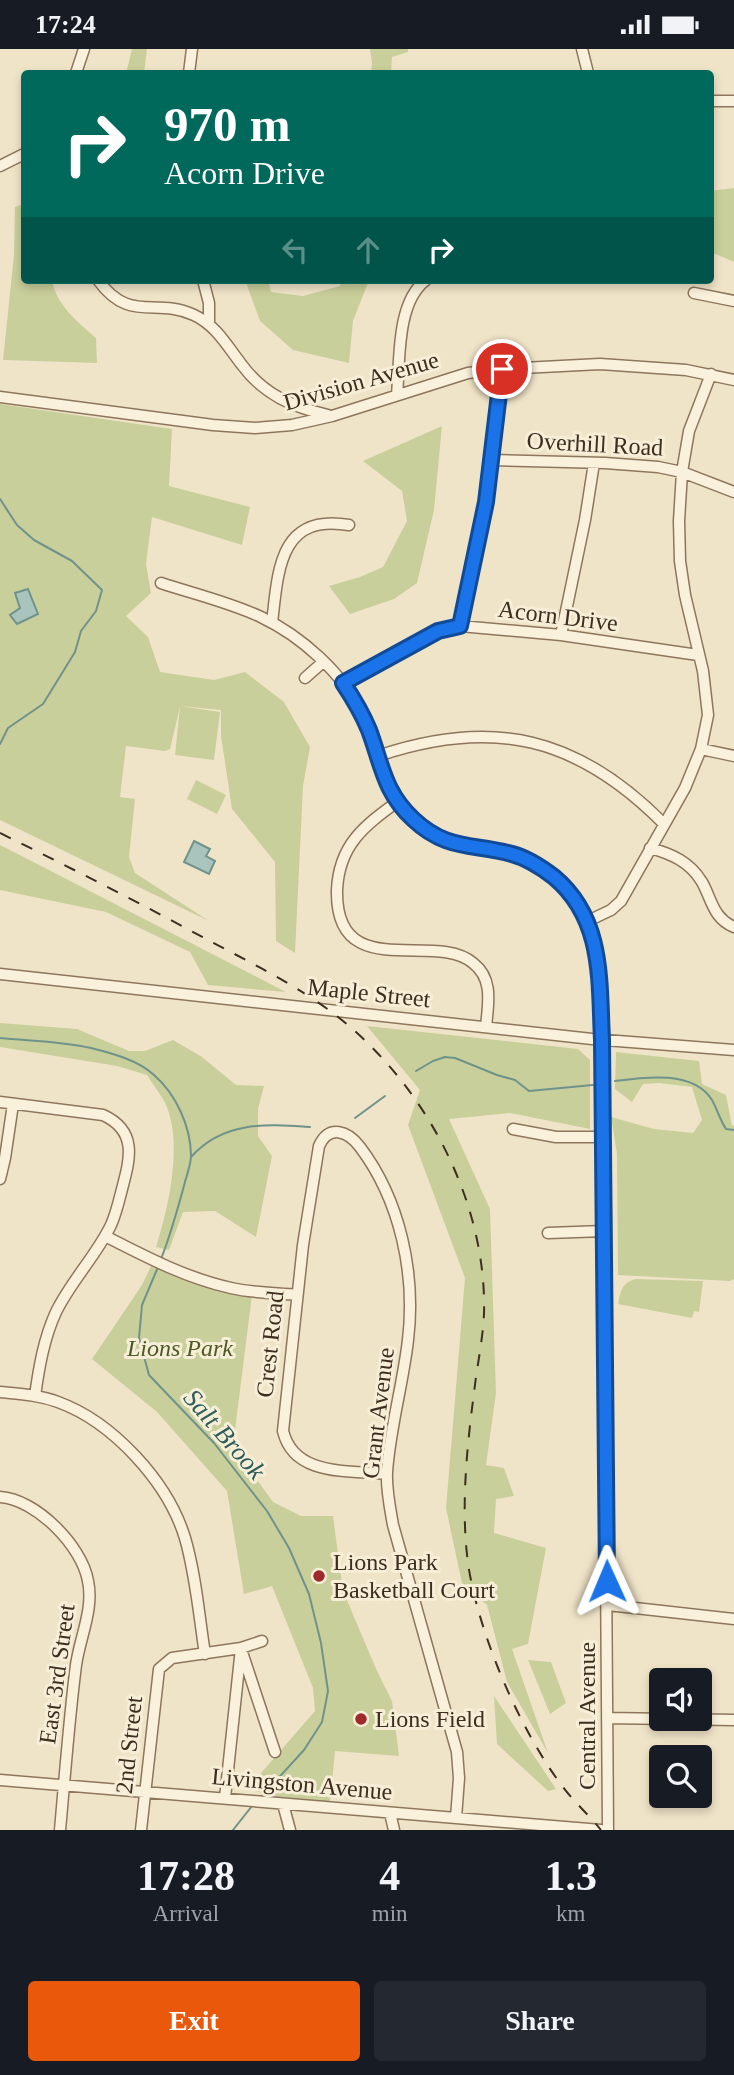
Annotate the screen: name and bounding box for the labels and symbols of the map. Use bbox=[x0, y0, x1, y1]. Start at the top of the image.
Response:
pin bbox=[472, 339, 532, 399]
street label: Division Avenue bbox=[280, 346, 442, 416]
street label: Overhill Road bbox=[526, 427, 664, 461]
street label: Acorn Drive bbox=[497, 596, 619, 636]
street label: Maple Street bbox=[306, 974, 432, 1012]
street label: Crest Road bbox=[251, 1289, 289, 1399]
park label: Lions Park bbox=[126, 1335, 233, 1361]
street label: Grant Avenue bbox=[357, 1346, 399, 1480]
water label: Salt Brook bbox=[178, 1383, 272, 1486]
position arrow bbox=[570, 1544, 644, 1618]
place label: Lions Park Basketball Court bbox=[333, 1549, 495, 1603]
marker: Lions Park Basketball Court bbox=[311, 1568, 327, 1584]
street label: East 3rd Street bbox=[34, 1602, 80, 1746]
street label: Central Avenue bbox=[574, 1642, 600, 1790]
street label: 2nd Street bbox=[111, 1695, 147, 1795]
place label: Lions Field bbox=[375, 1706, 485, 1732]
marker: Lions Field bbox=[353, 1711, 369, 1727]
street label: Livingston Avenue bbox=[210, 1763, 394, 1805]

